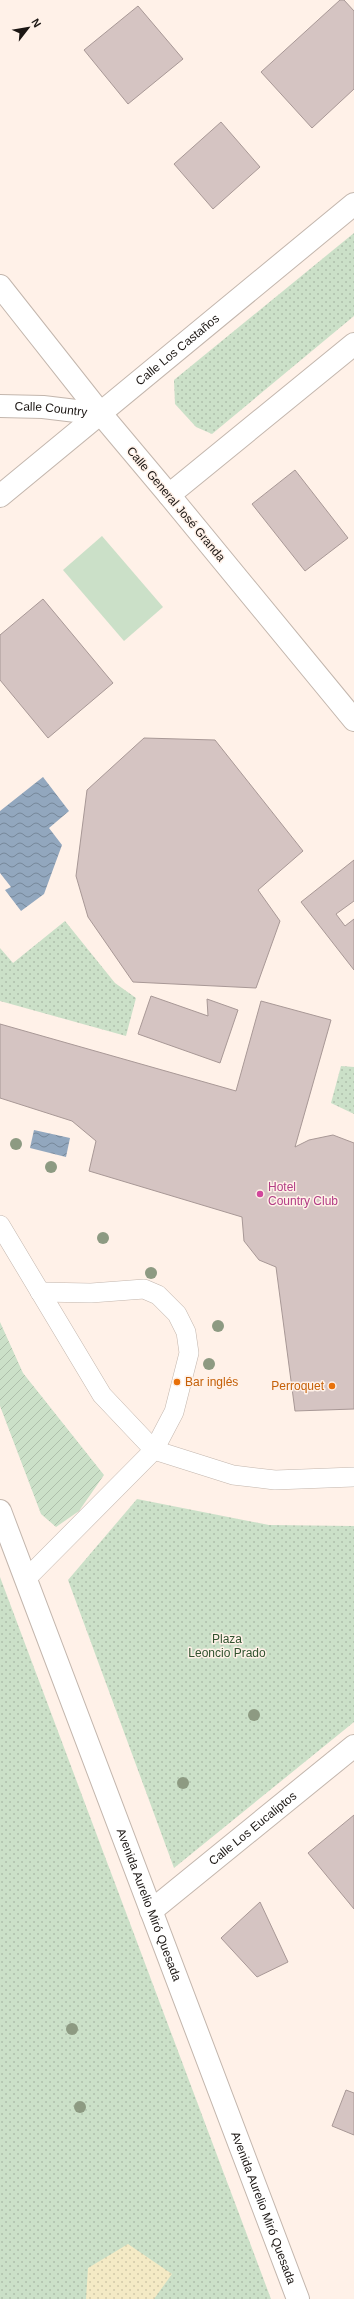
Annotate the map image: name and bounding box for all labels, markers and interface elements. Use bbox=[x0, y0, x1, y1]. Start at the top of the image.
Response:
north arrow bbox=[8, 8, 48, 48]
text: N bbox=[29, 16, 44, 29]
street label: Calle Los Castaños bbox=[133, 311, 222, 388]
street label: Calle Country bbox=[14, 399, 88, 419]
street label: Calle General José Granda bbox=[124, 444, 228, 564]
place label: Hotel Country Club bbox=[268, 1180, 338, 1208]
marker: Hotel Country Club bbox=[255, 1189, 265, 1199]
place label: Bar inglés bbox=[185, 1375, 238, 1389]
marker: Bar inglés bbox=[172, 1377, 182, 1387]
place label: Perroquet bbox=[271, 1379, 325, 1393]
marker: Perroquet bbox=[327, 1381, 337, 1391]
park label: Plaza Leoncio Prado bbox=[188, 1632, 266, 1660]
street label: Calle Los Eucaliptos bbox=[206, 1789, 299, 1868]
street label: Avenida Aurelio Miró Quesada bbox=[114, 1826, 184, 1983]
street label: Avenida Aurelio Miró Quesada bbox=[228, 2130, 299, 2286]

